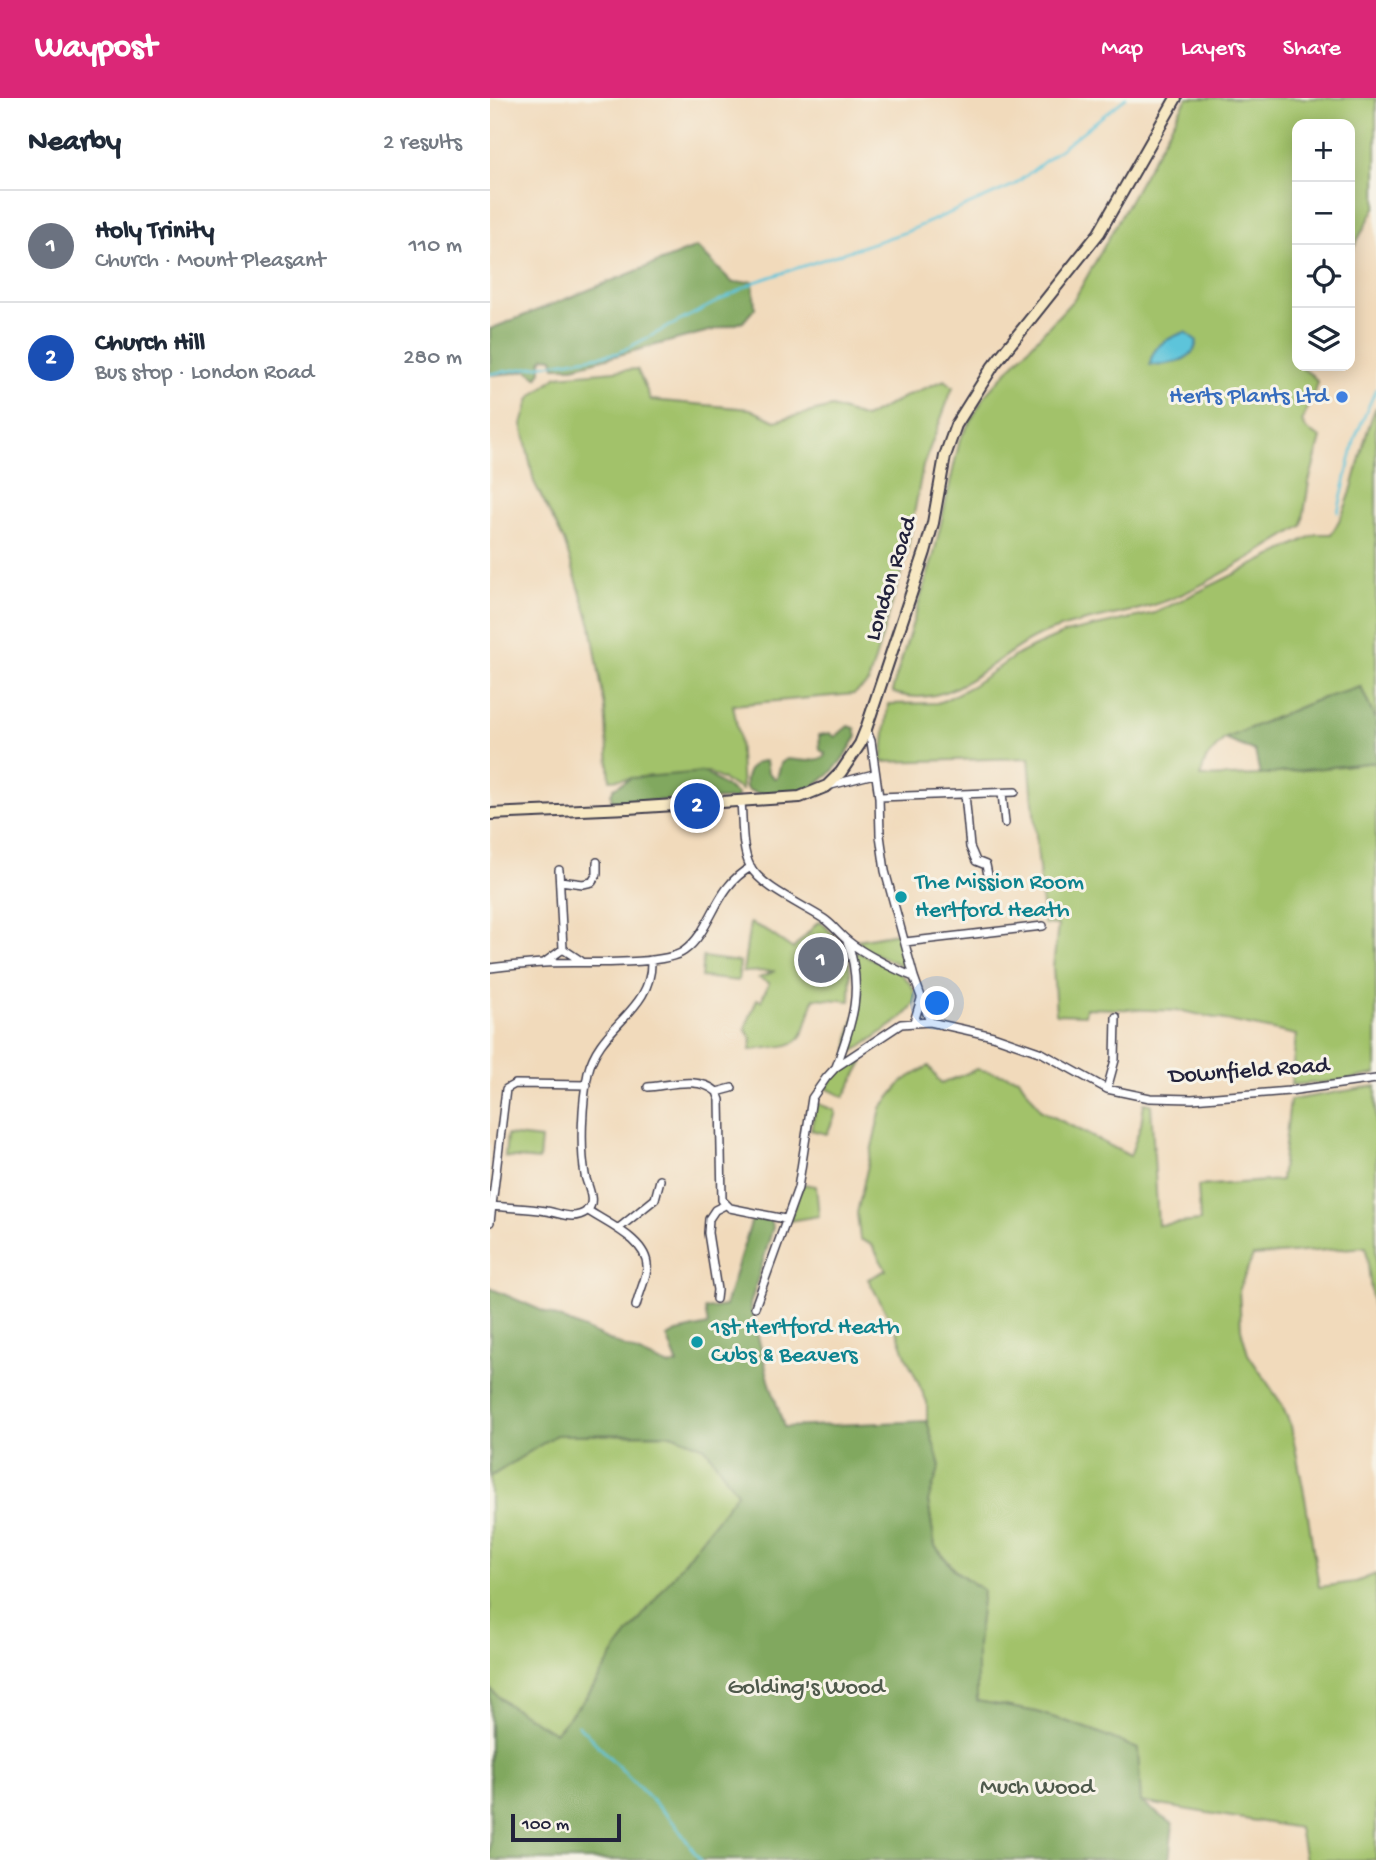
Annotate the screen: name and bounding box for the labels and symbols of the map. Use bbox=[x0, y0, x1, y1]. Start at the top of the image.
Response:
place label: Herts Plants Ltd bbox=[1169, 383, 1330, 412]
marker: Herts Plants Ltd bbox=[1334, 389, 1350, 405]
street label: London Road bbox=[859, 511, 925, 645]
pin: 2 bbox=[674, 780, 720, 832]
place label: The Mission Room Hertford Heath bbox=[913, 869, 1084, 926]
marker: The Mission Room Hertford Heath bbox=[893, 889, 909, 905]
pin: 1 bbox=[798, 934, 844, 986]
your location bbox=[920, 986, 954, 1020]
street label: Downfield Road bbox=[1166, 1052, 1332, 1092]
place label: 1st Hertford Heath Cubs & Beavers bbox=[710, 1314, 900, 1371]
marker: 1st Hertford Heath Cubs & Beavers bbox=[689, 1334, 705, 1350]
park label: Golding's Wood bbox=[727, 1674, 887, 1703]
park label: Much Wood bbox=[980, 1774, 1096, 1803]
scale bar bbox=[511, 1811, 621, 1843]

